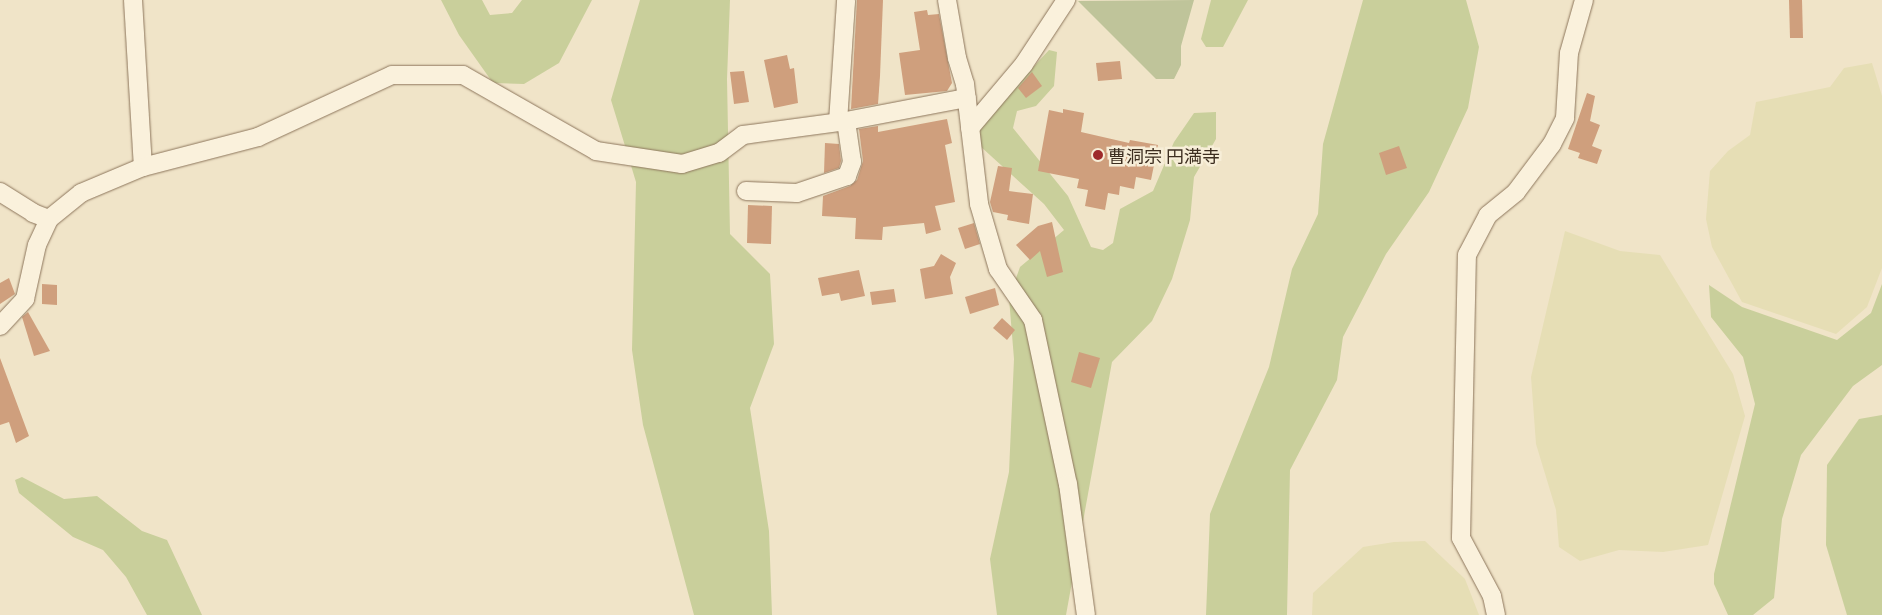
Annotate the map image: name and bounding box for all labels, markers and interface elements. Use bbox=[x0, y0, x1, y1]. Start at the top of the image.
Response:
place label: 曹洞宗 円満寺 bbox=[1108, 144, 1220, 166]
marker: 曹洞宗 円満寺 bbox=[1092, 149, 1104, 161]

